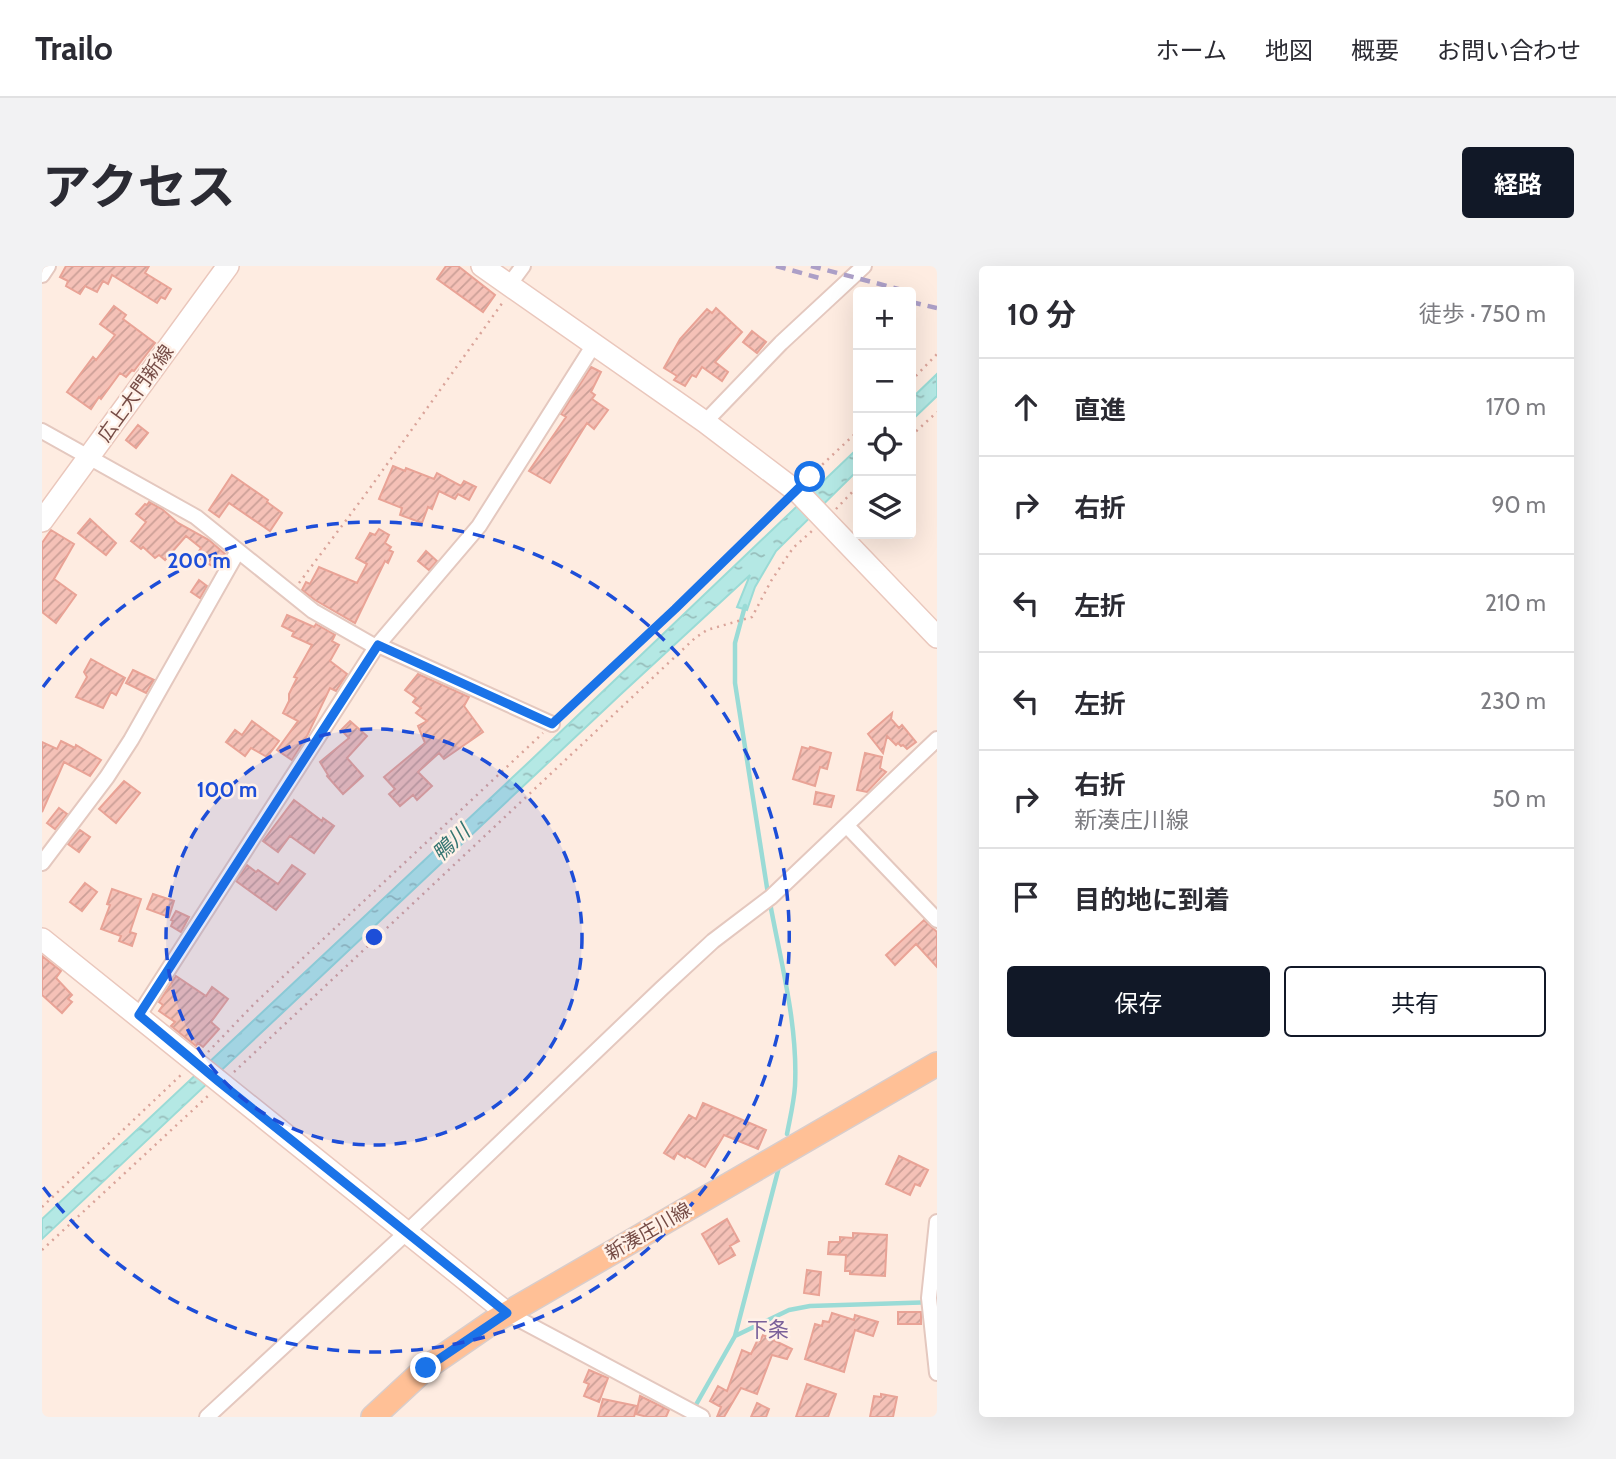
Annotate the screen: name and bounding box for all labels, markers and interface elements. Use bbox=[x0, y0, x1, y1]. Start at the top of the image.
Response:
text: Trailo bbox=[35, 28, 113, 68]
text: ホーム bbox=[1156, 36, 1227, 65]
text: 地図 bbox=[1265, 36, 1313, 65]
text: 概要 bbox=[1351, 36, 1399, 65]
text: お問い合わせ bbox=[1437, 36, 1581, 65]
button: 経路 bbox=[1462, 147, 1574, 218]
text: アクセス bbox=[42, 157, 236, 216]
map controls bbox=[853, 287, 916, 539]
button: + bbox=[853, 287, 916, 350]
text: 10 分 bbox=[1007, 296, 1076, 333]
text: 徒歩 · 750 m bbox=[1419, 300, 1546, 328]
street label: 広上大門新線 bbox=[93, 340, 178, 446]
button: − bbox=[853, 350, 916, 413]
icon: ahead bbox=[1007, 388, 1045, 426]
text: 170 m bbox=[1486, 393, 1546, 421]
text: 直進 bbox=[1074, 394, 1126, 426]
button: locate bbox=[853, 413, 916, 476]
route start bbox=[794, 461, 825, 492]
button: layers bbox=[853, 476, 916, 539]
icon: right bbox=[1007, 486, 1045, 524]
text: 90 m bbox=[1492, 491, 1546, 519]
text: 右折 bbox=[1074, 492, 1126, 524]
text: 200 m bbox=[167, 548, 231, 573]
icon: left bbox=[1007, 584, 1045, 622]
text: 210 m bbox=[1485, 589, 1546, 617]
text: 左折 bbox=[1074, 590, 1126, 622]
icon: left bbox=[1007, 682, 1045, 720]
text: 230 m bbox=[1480, 687, 1546, 715]
text: 左折 bbox=[1074, 688, 1126, 720]
text: 右折 bbox=[1074, 769, 1126, 801]
text: 100 m bbox=[197, 777, 257, 802]
icon: right bbox=[1007, 780, 1045, 818]
text: 50 m bbox=[1492, 785, 1546, 813]
text: 新湊庄川線 bbox=[1074, 806, 1189, 834]
water label: 鴨川 bbox=[427, 818, 476, 866]
icon: arrive bbox=[1007, 878, 1045, 916]
text: 目的地に到着 bbox=[1074, 884, 1230, 916]
centre of rings bbox=[362, 925, 386, 949]
button: 保存 bbox=[1007, 966, 1270, 1037]
button: 共有 bbox=[1284, 966, 1546, 1037]
street label: 新湊庄川線 bbox=[601, 1198, 695, 1265]
district label: 下条 bbox=[747, 1317, 789, 1342]
route end bbox=[410, 1352, 441, 1383]

